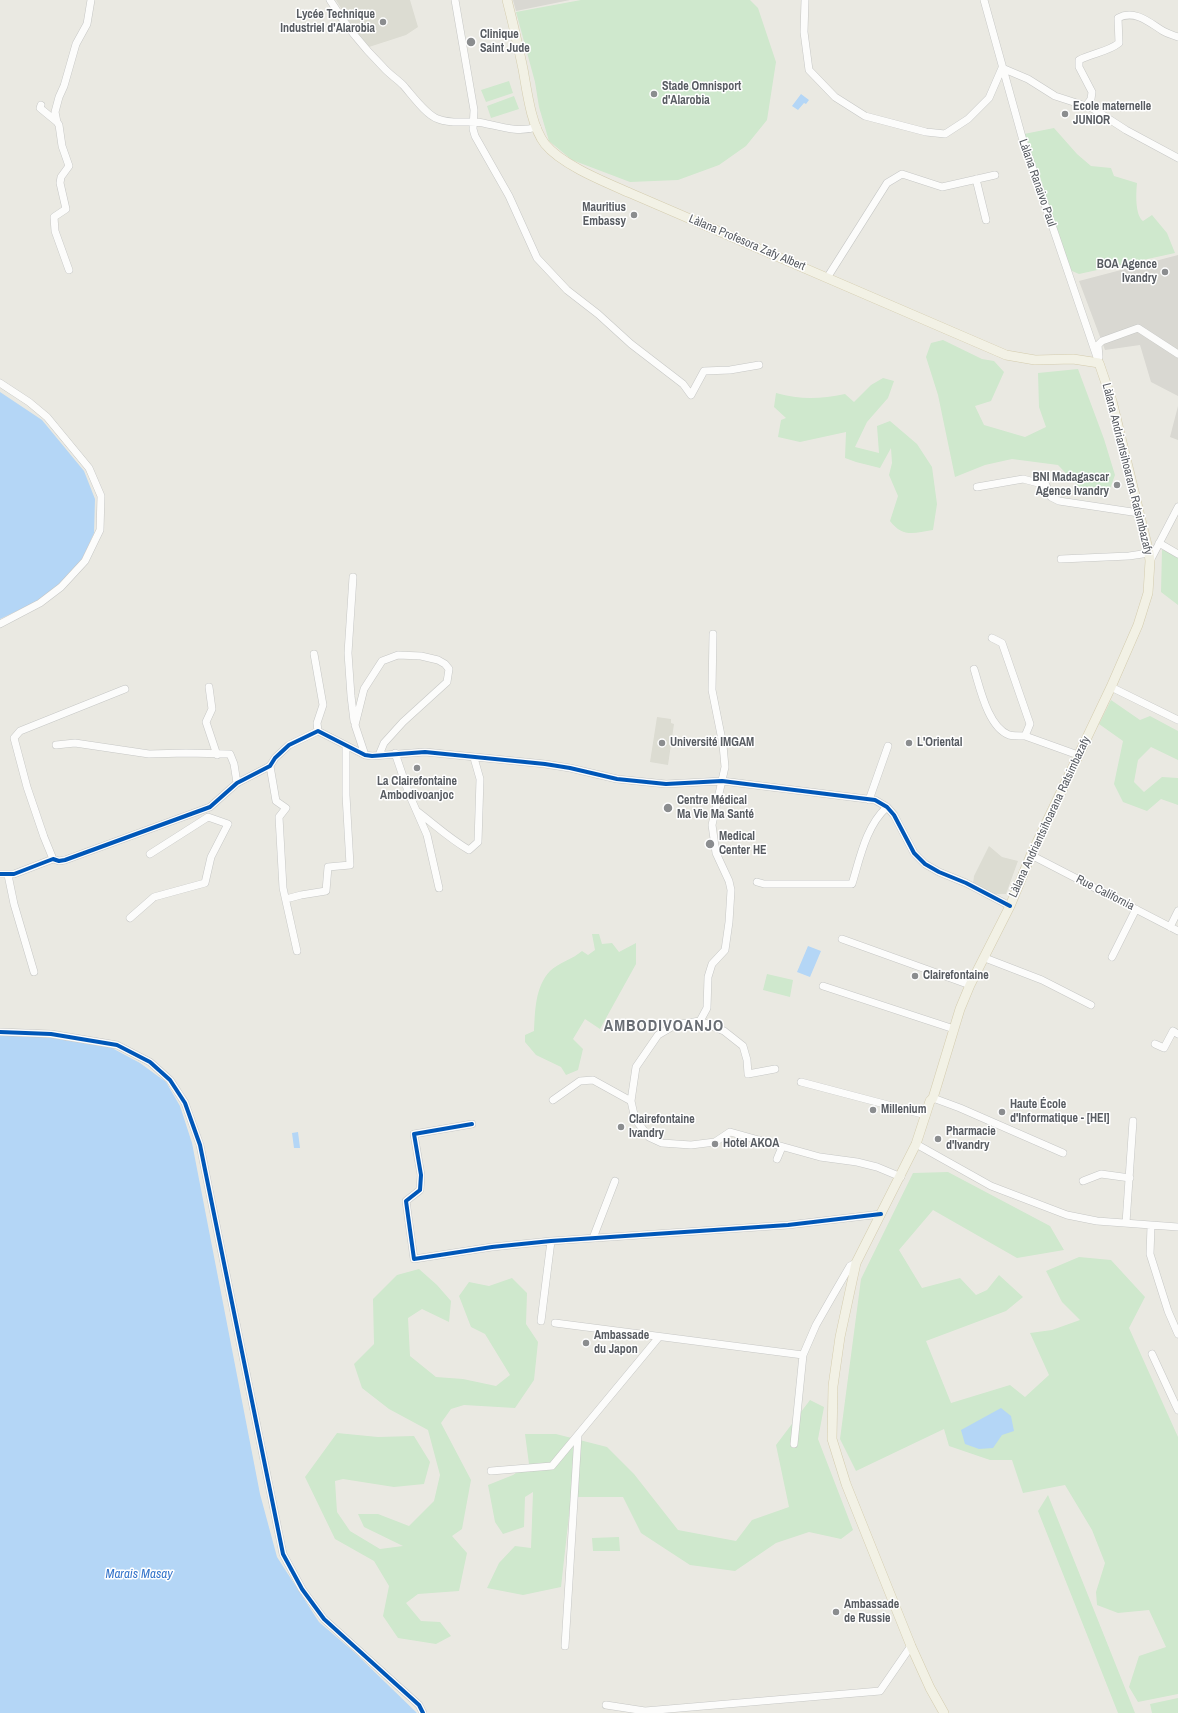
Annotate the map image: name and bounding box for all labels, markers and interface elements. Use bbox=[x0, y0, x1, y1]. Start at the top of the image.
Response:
place label: Lycée Technique Industriel d'Alarobia bbox=[280, 8, 375, 36]
marker: Lycée Technique Industriel d'Alarobia bbox=[378, 17, 388, 27]
place label: Clinique Saint Jude bbox=[480, 28, 530, 56]
marker: Clinique Saint Jude bbox=[465, 36, 477, 48]
place label: Stade Omnisport d'Alarobia bbox=[662, 80, 741, 108]
marker: Stade Omnisport d'Alarobia bbox=[649, 89, 659, 99]
place label: Ecole maternelle JUNIOR bbox=[1073, 100, 1151, 128]
marker: Ecole maternelle JUNIOR bbox=[1060, 109, 1070, 119]
street label: Làlana Ranaivo Paul bbox=[1015, 137, 1059, 229]
place label: Mauritius Embassy bbox=[582, 201, 626, 229]
marker: Mauritius Embassy bbox=[629, 210, 639, 220]
street label: Làlana Profesora Zafy Albert bbox=[687, 212, 807, 274]
place label: BOA Agence Ivandry bbox=[1097, 258, 1157, 286]
marker: BOA Agence Ivandry bbox=[1160, 267, 1170, 277]
street label: Làlana Andriantsihoarana Ratsimbazafy bbox=[1099, 382, 1155, 556]
place label: BNI Madagascar Agence Ivandry bbox=[1032, 471, 1109, 499]
marker: BNI Madagascar Agence Ivandry bbox=[1112, 480, 1122, 490]
street label: Làlana Andriantsihoarana Ratsimbazafy bbox=[1006, 734, 1094, 900]
place label: Université IMGAM bbox=[670, 736, 754, 750]
place label: L'Oriental bbox=[917, 736, 963, 750]
marker: Université IMGAM bbox=[657, 738, 667, 748]
marker: L'Oriental bbox=[904, 738, 914, 748]
marker: La Clairefontaine Ambodivoanjoc bbox=[412, 763, 422, 773]
place label: La Clairefontaine Ambodivoanjoc bbox=[377, 775, 457, 803]
place label: Centre Médical Ma Vie Ma Santé bbox=[677, 794, 754, 822]
marker: Centre Médical Ma Vie Ma Santé bbox=[662, 802, 674, 814]
place label: Medical Center HE bbox=[719, 830, 767, 858]
marker: Medical Center HE bbox=[704, 838, 716, 850]
street label: Rue California bbox=[1073, 872, 1137, 914]
place label: Clairefontaine bbox=[923, 969, 989, 983]
marker: Clairefontaine bbox=[910, 971, 920, 981]
district label: AMBODIVOANJO bbox=[604, 1017, 724, 1037]
place label: Haute École d'Informatique - [HEI] bbox=[1010, 1098, 1110, 1126]
place label: Millenium bbox=[881, 1103, 926, 1117]
marker: Millenium bbox=[868, 1105, 878, 1115]
marker: Haute École d'Informatique - [HEI] bbox=[997, 1107, 1007, 1117]
place label: Clairefontaine Ivandry bbox=[629, 1113, 695, 1141]
marker: Clairefontaine Ivandry bbox=[616, 1122, 626, 1132]
place label: Pharmacie d'Ivandry bbox=[946, 1125, 996, 1153]
marker: Pharmacie d'Ivandry bbox=[933, 1134, 943, 1144]
place label: Hotel AKOA bbox=[723, 1137, 779, 1151]
marker: Hotel AKOA bbox=[710, 1139, 720, 1149]
place label: Ambassade du Japon bbox=[594, 1329, 649, 1357]
marker: Ambassade du Japon bbox=[581, 1338, 591, 1348]
water label: Marais Masay bbox=[106, 1567, 172, 1583]
place label: Ambassade de Russie bbox=[844, 1598, 899, 1626]
marker: Ambassade de Russie bbox=[831, 1607, 841, 1617]

